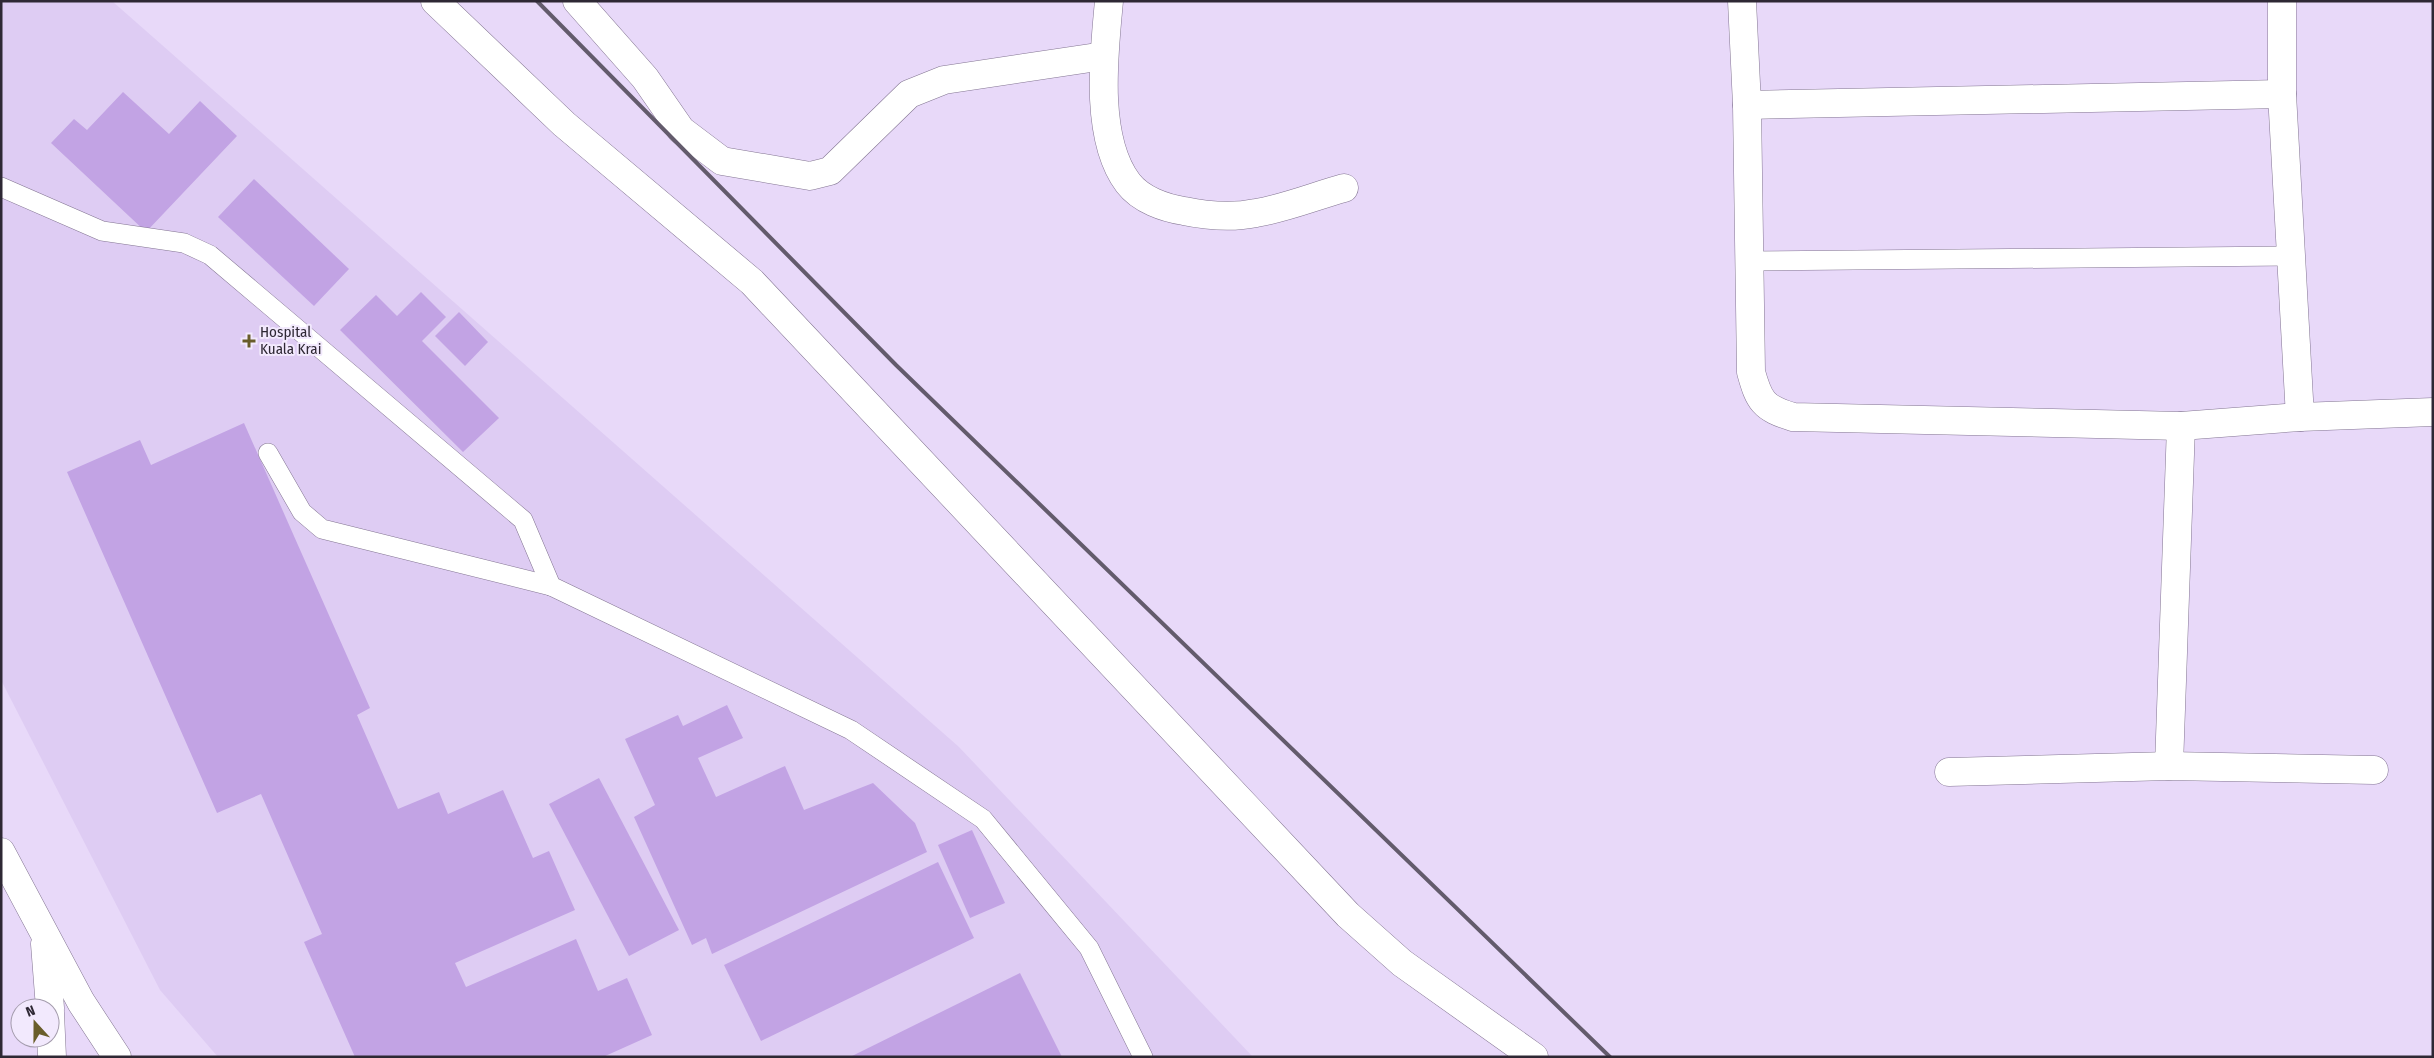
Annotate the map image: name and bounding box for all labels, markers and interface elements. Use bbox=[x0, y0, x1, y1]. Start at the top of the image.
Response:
place label: Hospital Kuala Krai bbox=[260, 323, 321, 358]
marker: Hospital Kuala Krai bbox=[242, 334, 256, 348]
north arrow bbox=[10, 998, 60, 1048]
text: N bbox=[24, 1002, 37, 1021]

